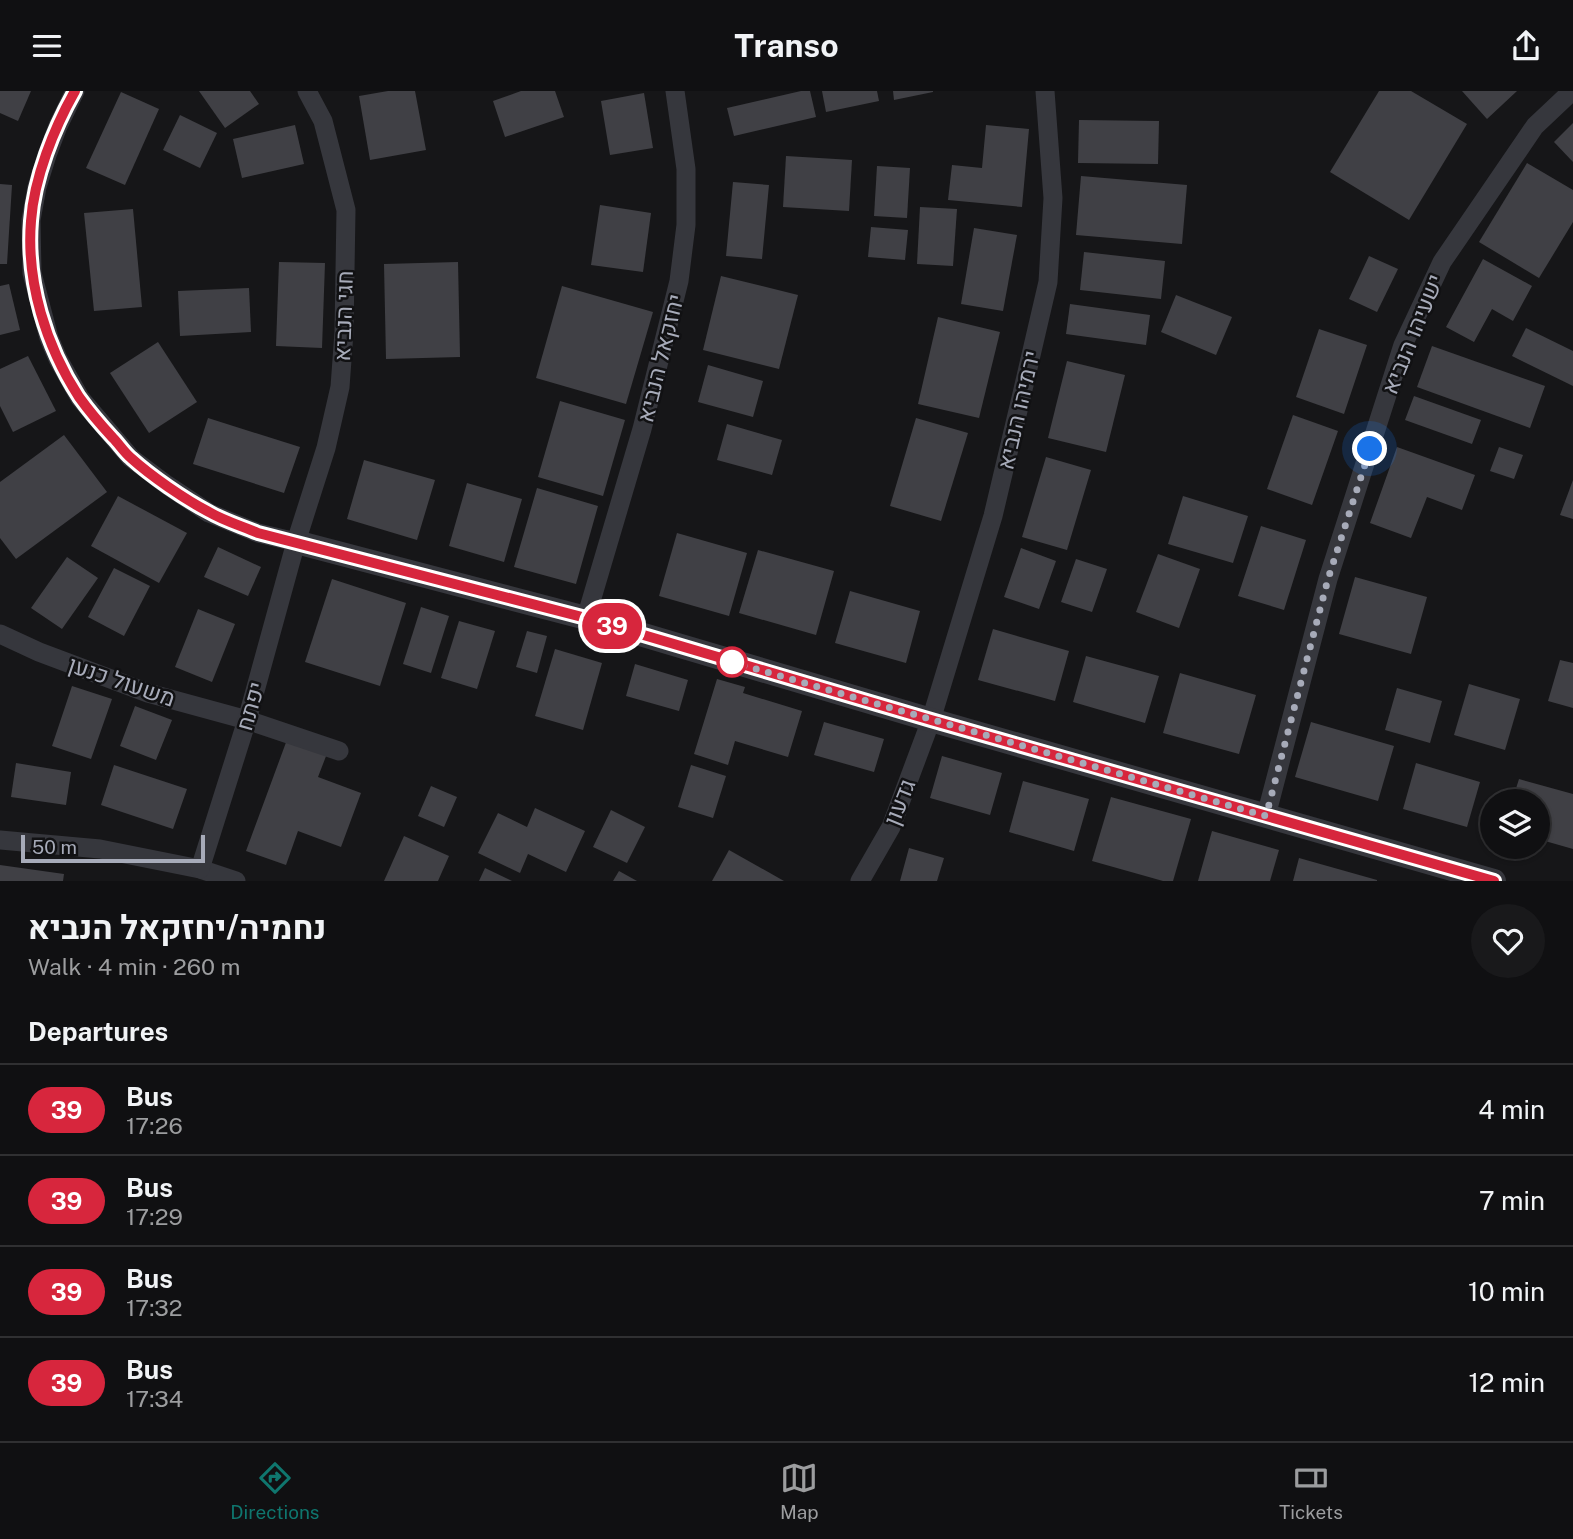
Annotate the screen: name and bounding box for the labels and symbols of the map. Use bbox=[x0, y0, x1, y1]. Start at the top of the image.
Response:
street label: חגי הנביא bbox=[328, 270, 358, 362]
street label: ישעיהו הנביא bbox=[1376, 270, 1448, 398]
street label: יחזקאל הנביא bbox=[631, 291, 689, 425]
street label: ירמיהו הנביא bbox=[991, 348, 1045, 472]
your location bbox=[1352, 431, 1387, 466]
line badge: 39 bbox=[580, 603, 644, 649]
unlabelled marker bbox=[717, 647, 747, 677]
street label: משעול כנען bbox=[65, 650, 179, 712]
street label: יפתח bbox=[230, 678, 270, 734]
street label: גדעון bbox=[878, 775, 920, 829]
scale bar bbox=[21, 832, 205, 864]

